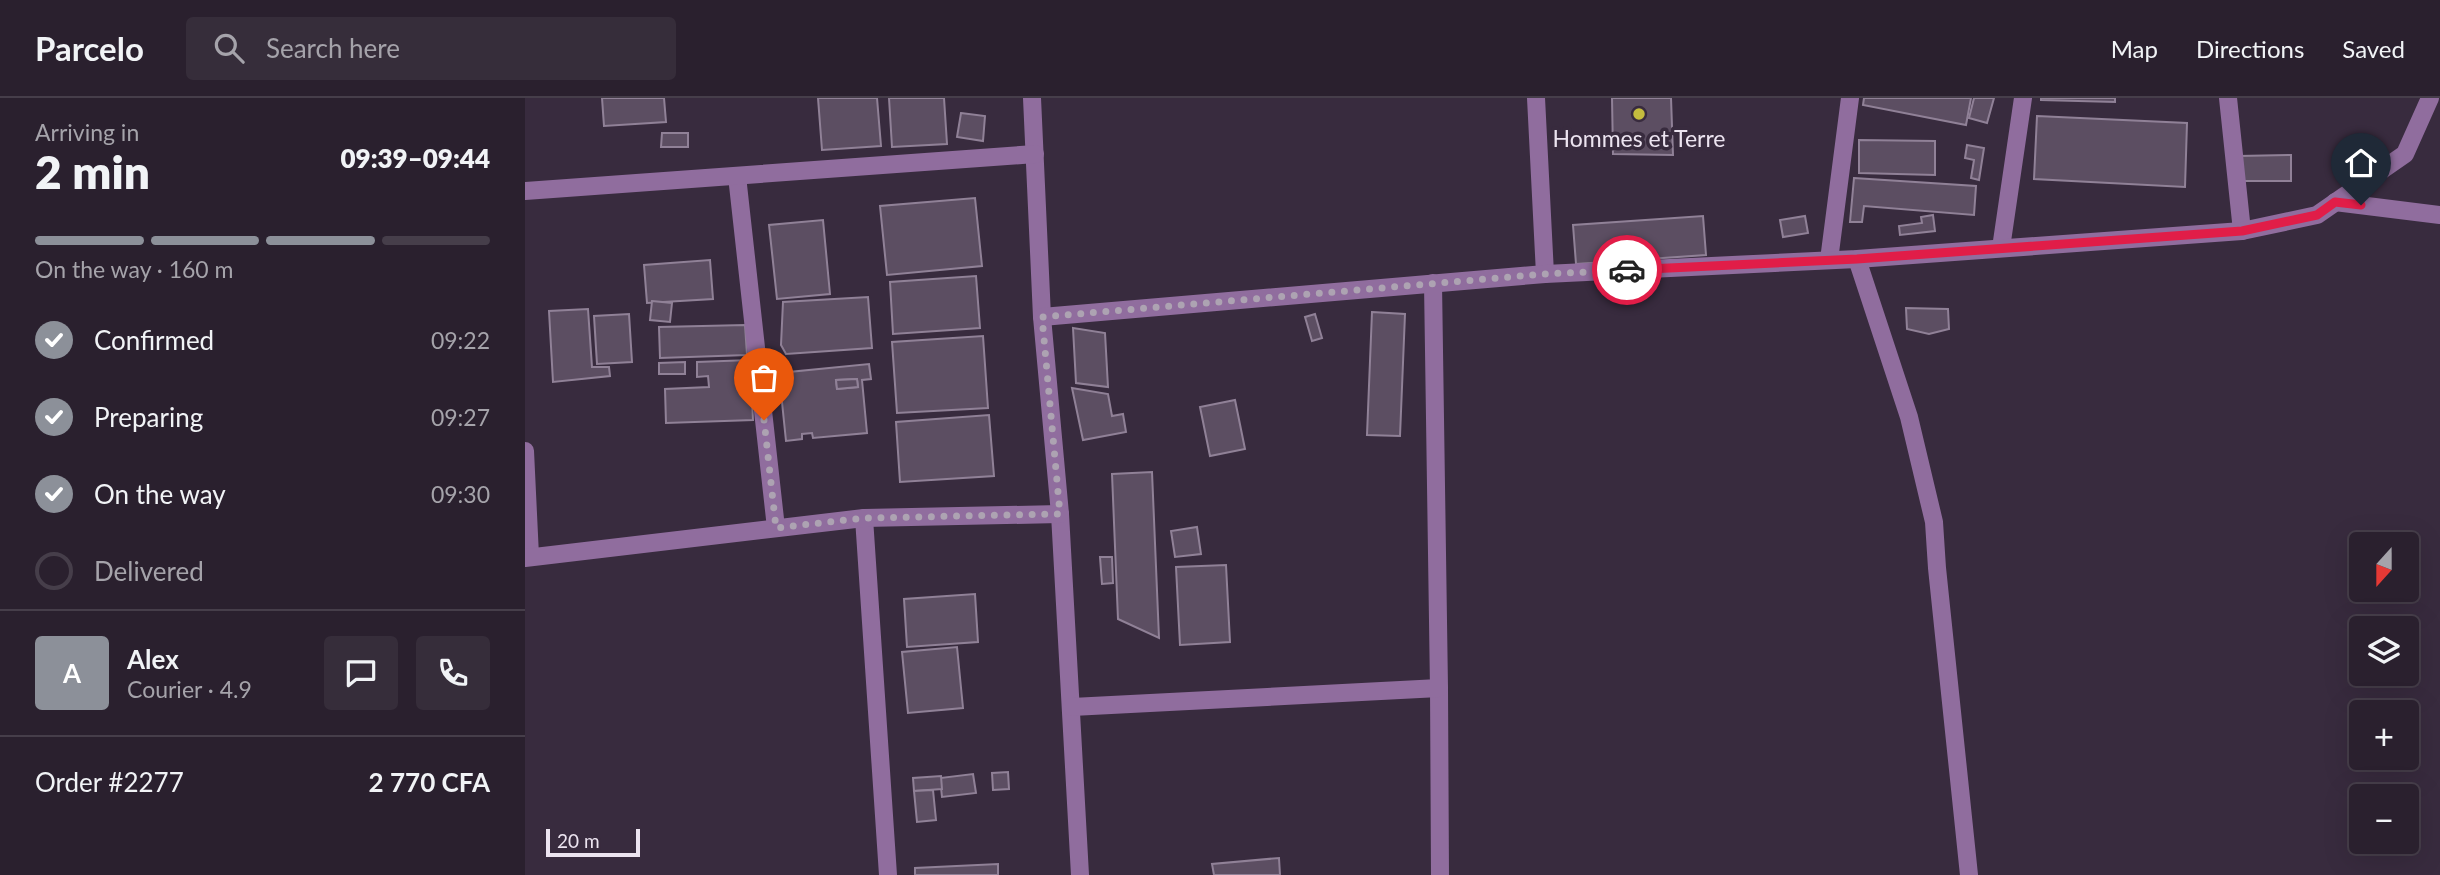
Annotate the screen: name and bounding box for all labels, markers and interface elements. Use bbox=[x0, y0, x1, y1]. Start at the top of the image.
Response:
search box bbox=[186, 17, 676, 80]
text: Parcelo bbox=[35, 28, 144, 68]
icon: search bbox=[210, 29, 248, 67]
text: Search here bbox=[266, 32, 400, 64]
text: Map bbox=[2111, 34, 2158, 63]
text: Directions bbox=[2196, 34, 2304, 63]
text: Saved bbox=[2342, 34, 2405, 63]
marker: Hommes et Terre bbox=[1631, 106, 1647, 122]
text: Arriving in bbox=[35, 118, 139, 146]
place label: Hommes et Terre bbox=[1553, 124, 1725, 152]
pin bbox=[2331, 133, 2391, 205]
text: 09:39–09:44 bbox=[340, 142, 490, 174]
text: 2 min bbox=[35, 144, 150, 199]
icon: home bbox=[2342, 144, 2380, 182]
courier bbox=[1592, 235, 1662, 305]
icon: car bbox=[1608, 251, 1646, 289]
text: On the way · 160 m bbox=[35, 255, 234, 283]
icon: check bbox=[35, 321, 73, 359]
text: Confirmed bbox=[94, 324, 214, 356]
text: 09:22 bbox=[431, 326, 490, 354]
pin bbox=[734, 348, 794, 420]
icon: bag bbox=[745, 359, 783, 397]
icon: check bbox=[35, 398, 73, 436]
text: Preparing bbox=[94, 401, 203, 433]
text: 09:27 bbox=[431, 403, 490, 431]
icon: check bbox=[35, 475, 73, 513]
text: On the way bbox=[94, 478, 226, 510]
text: 09:30 bbox=[431, 480, 490, 508]
north arrow bbox=[2349, 532, 2419, 602]
map controls bbox=[2349, 532, 2419, 854]
text: Delivered bbox=[94, 555, 204, 587]
button: layers bbox=[2349, 616, 2419, 686]
button: chat bbox=[324, 636, 398, 710]
button: phone bbox=[416, 636, 490, 710]
text: Alex bbox=[127, 643, 179, 675]
text: A bbox=[63, 657, 81, 689]
text: Courier · 4.9 bbox=[127, 675, 252, 703]
button: + bbox=[2349, 700, 2419, 770]
text: Order #2277 bbox=[35, 766, 184, 798]
text: 2 770 CFA bbox=[369, 766, 490, 798]
button: − bbox=[2349, 784, 2419, 854]
scale bar bbox=[546, 826, 641, 858]
text: 20 m bbox=[557, 829, 600, 852]

